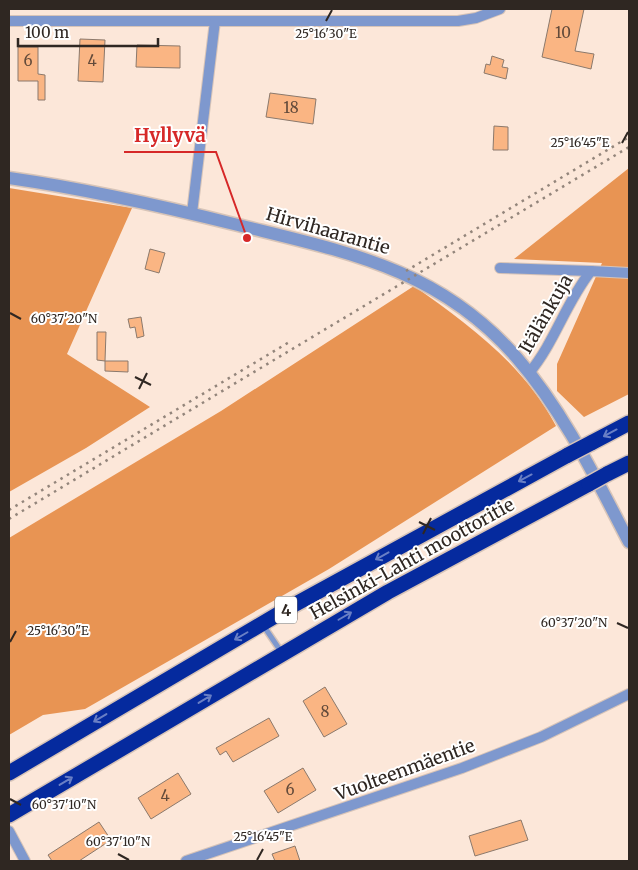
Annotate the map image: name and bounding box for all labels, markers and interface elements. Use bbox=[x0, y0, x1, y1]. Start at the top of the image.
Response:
scale bar bbox=[18, 15, 158, 47]
text: 100 m bbox=[25, 23, 69, 42]
house number: 10 bbox=[555, 23, 571, 42]
text: 25°16'30"E bbox=[295, 26, 357, 41]
house number: 6 bbox=[23, 51, 33, 70]
house number: 4 bbox=[87, 51, 97, 70]
house number: 18 bbox=[283, 98, 299, 117]
callout: Hyllyvä bbox=[124, 118, 216, 152]
text: Hyllyvä bbox=[134, 123, 206, 147]
text: 25°16'45"E bbox=[551, 135, 610, 150]
street label: Hirvihaarantie bbox=[264, 202, 393, 259]
street label: Itälänkuja bbox=[514, 270, 578, 357]
text: 60°37'20"N bbox=[31, 311, 98, 326]
one-way arrow bbox=[603, 428, 618, 438]
one-way arrow bbox=[518, 474, 533, 483]
street label: Helsinki-Lahti moottoritie bbox=[305, 493, 518, 624]
one-way arrow bbox=[376, 552, 390, 562]
road number: 4 bbox=[275, 596, 297, 624]
one-way arrow bbox=[338, 611, 353, 621]
text: 60°37'20"N bbox=[541, 615, 608, 630]
text: 25°16'30"E bbox=[27, 623, 89, 638]
one-way arrow bbox=[234, 631, 248, 641]
one-way arrow bbox=[198, 693, 212, 703]
house number: 8 bbox=[321, 702, 330, 721]
one-way arrow bbox=[94, 713, 108, 723]
street label: Vuolteenmäentie bbox=[331, 734, 478, 806]
one-way arrow bbox=[58, 776, 72, 786]
house number: 6 bbox=[285, 780, 295, 799]
house number: 4 bbox=[160, 786, 170, 805]
text: 60°37'10"N bbox=[32, 797, 97, 812]
text: 25°16'45"E bbox=[234, 829, 293, 844]
text: 60°37'10"N bbox=[86, 834, 151, 849]

